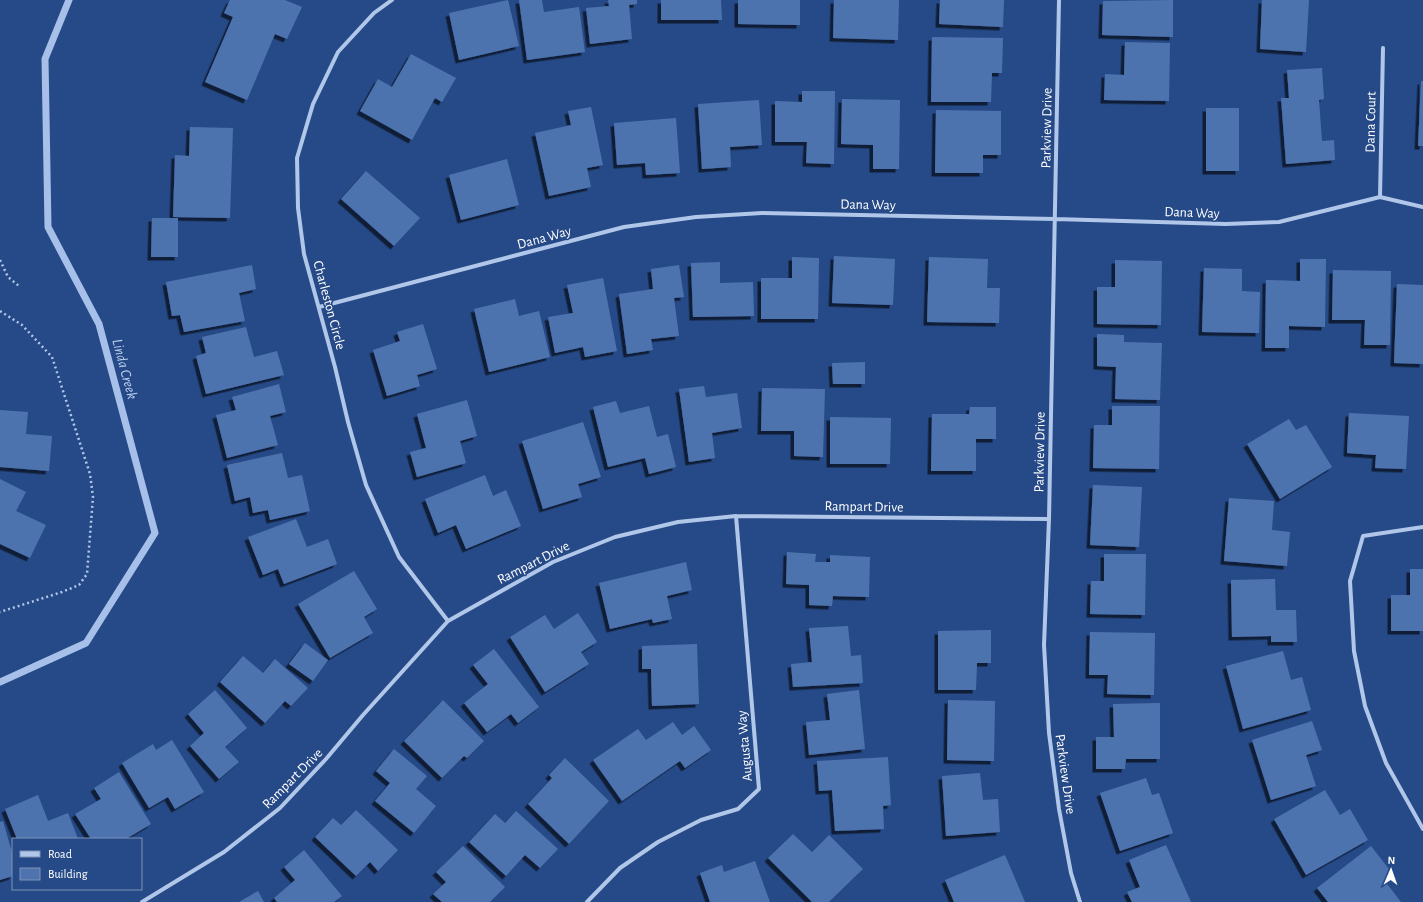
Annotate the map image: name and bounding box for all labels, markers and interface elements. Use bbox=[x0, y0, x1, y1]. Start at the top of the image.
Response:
street label: Parkview Drive bbox=[1039, 88, 1055, 169]
street label: Dana Court bbox=[1363, 91, 1379, 153]
street label: Dana Way bbox=[840, 198, 896, 212]
street label: Dana Way bbox=[1164, 205, 1220, 221]
street label: Dana Way bbox=[516, 224, 573, 252]
street label: Charleston Circle bbox=[310, 259, 348, 351]
water label: Linda Creek bbox=[109, 337, 140, 401]
street label: Parkview Drive bbox=[1032, 412, 1048, 493]
street label: Rampart Drive bbox=[824, 499, 904, 515]
street label: Rampart Drive bbox=[495, 539, 572, 587]
street label: Augusta Way bbox=[735, 710, 755, 782]
street label: Parkview Drive bbox=[1052, 733, 1078, 815]
street label: Rampart Drive bbox=[260, 746, 326, 812]
legend bbox=[12, 838, 142, 890]
text: Road bbox=[48, 848, 72, 860]
north arrow bbox=[1371, 850, 1411, 890]
text: N bbox=[1387, 855, 1395, 866]
text: Building bbox=[48, 868, 88, 880]

